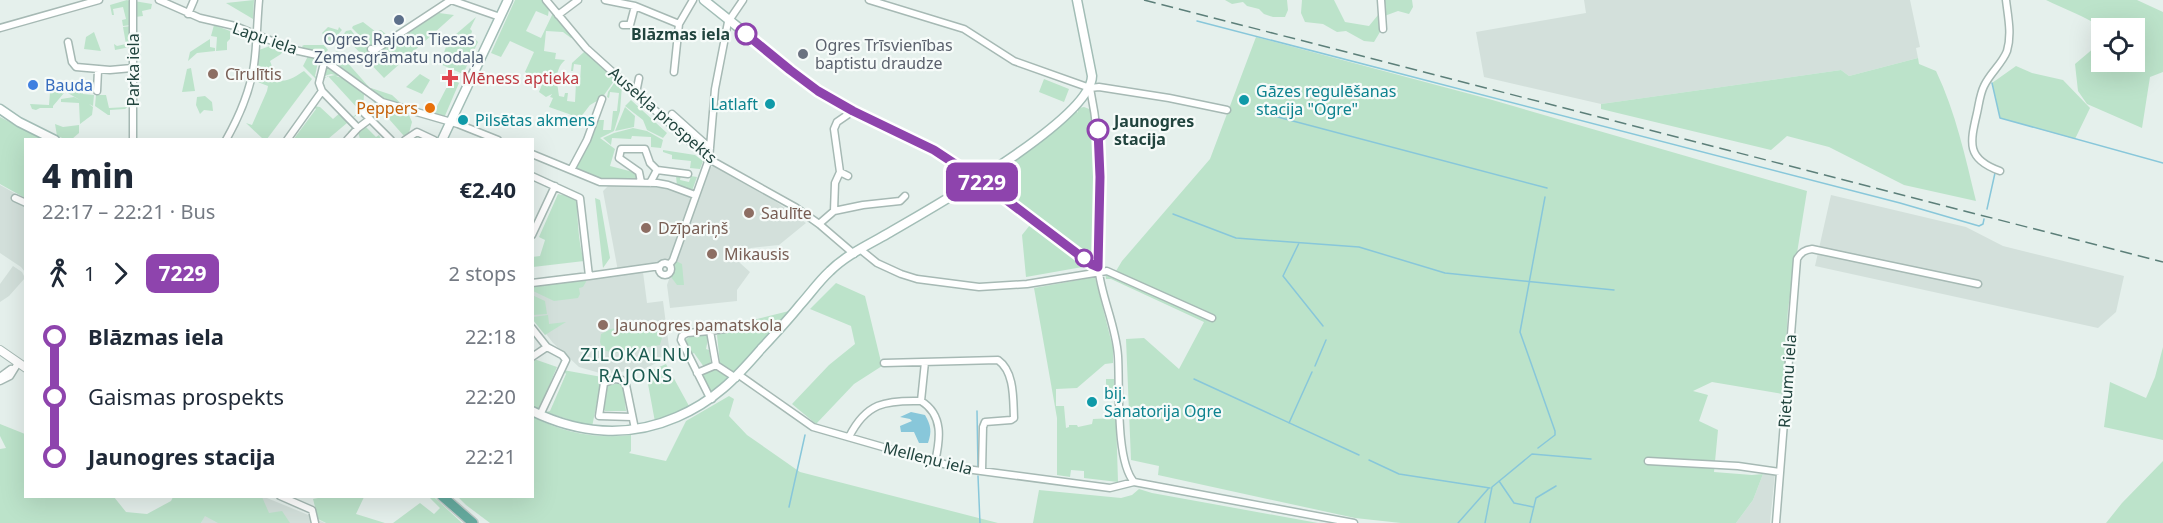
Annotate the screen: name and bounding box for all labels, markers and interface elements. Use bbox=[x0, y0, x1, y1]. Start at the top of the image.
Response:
marker: Ogres Rajona Tiesas Zemesgrāmatu nodaļa bbox=[392, 13, 406, 27]
street label: Lapu iela bbox=[230, 17, 300, 59]
map controls bbox=[2091, 18, 2145, 72]
button: locate bbox=[2091, 18, 2145, 72]
place label: Blāzmas iela bbox=[631, 23, 730, 45]
marker: Blāzmas iela bbox=[735, 23, 757, 45]
place label: Ogres Rajona Tiesas Zemesgrāmatu nodaļa bbox=[314, 28, 484, 68]
street label: Parka iela bbox=[122, 33, 144, 107]
place label: Ogres Trīsvienības baptistu draudze bbox=[815, 34, 953, 74]
marker: Ogres Trīsvienības baptistu draudze bbox=[796, 47, 810, 61]
street label: Ausekļa prospekts bbox=[604, 62, 722, 168]
place label: Cīrulītis bbox=[225, 63, 282, 85]
marker: Cīrulītis bbox=[206, 67, 220, 81]
place label: Mēness aptieka bbox=[462, 67, 579, 89]
marker: Mēness aptieka bbox=[443, 71, 457, 85]
place label: Bauda bbox=[45, 74, 93, 96]
marker: Bauda bbox=[26, 78, 40, 92]
place label: Gāzes regulēšanas stacija "Ogre" bbox=[1256, 80, 1396, 120]
place label: Latlaft bbox=[710, 93, 758, 115]
marker: Gāzes regulēšanas stacija "Ogre" bbox=[1237, 93, 1251, 107]
place label: Peppers bbox=[356, 97, 418, 119]
marker: Latlaft bbox=[763, 97, 777, 111]
marker: Peppers bbox=[423, 101, 437, 115]
place label: Pilsētas akmens bbox=[475, 109, 595, 131]
place label: Jaunogres stacija bbox=[1112, 110, 1194, 150]
marker: Pilsētas akmens bbox=[456, 113, 470, 127]
marker: Jaunogres stacija bbox=[1087, 119, 1109, 141]
text: 4 min bbox=[42, 153, 134, 198]
line badge: 7229 bbox=[940, 162, 1024, 201]
text: 7229 bbox=[958, 168, 1006, 196]
text: €2.40 bbox=[459, 174, 516, 204]
text: 22:17 – 22:21 · Bus bbox=[42, 198, 215, 225]
place label: Saulīte bbox=[761, 202, 812, 224]
marker: Saulīte bbox=[742, 206, 756, 220]
place label: Dzīpariņš bbox=[658, 217, 728, 239]
marker: Dzīpariņš bbox=[639, 221, 653, 235]
place label: Mikausis bbox=[724, 243, 790, 265]
marker: Mikausis bbox=[705, 247, 719, 261]
unlabelled marker bbox=[1075, 249, 1093, 267]
icon: walk bbox=[42, 257, 75, 290]
icon: forward bbox=[104, 257, 137, 290]
text: 7229 bbox=[158, 259, 207, 287]
text: 1 bbox=[84, 260, 95, 287]
text: 2 stops bbox=[449, 260, 516, 287]
place label: Jaunogres pamatskola bbox=[613, 314, 782, 336]
marker: Jaunogres pamatskola bbox=[596, 318, 610, 332]
text: Blāzmas iela bbox=[88, 321, 224, 351]
text: 22:18 bbox=[465, 323, 516, 350]
street label: Rietumu iela bbox=[1773, 333, 1801, 429]
district label: ZILOKALNU RAJONS bbox=[580, 342, 692, 387]
text: Gaismas prospekts bbox=[88, 381, 284, 411]
place label: bij. Sanatorija Ogre bbox=[1104, 382, 1222, 422]
text: 22:20 bbox=[465, 383, 516, 410]
marker: bij. Sanatorija Ogre bbox=[1085, 395, 1099, 409]
street label: Melleņu iela bbox=[881, 436, 975, 480]
text: Jaunogres stacija bbox=[88, 441, 275, 471]
text: 22:21 bbox=[465, 443, 516, 470]

